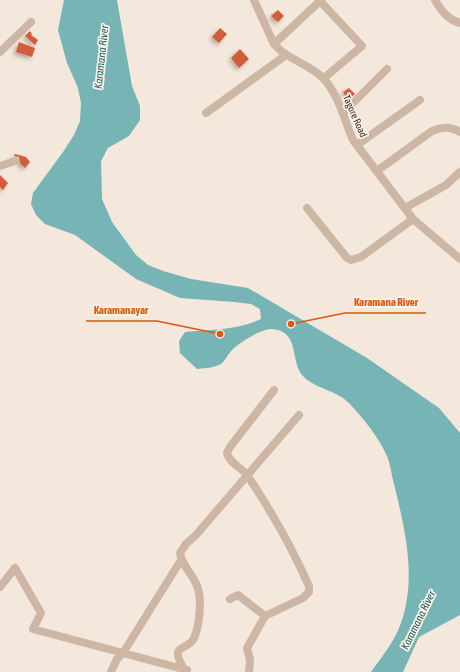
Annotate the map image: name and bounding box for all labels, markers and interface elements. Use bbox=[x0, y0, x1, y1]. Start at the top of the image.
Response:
water label: Karamana River bbox=[92, 24, 110, 89]
street label: Tagore Road bbox=[341, 93, 369, 139]
callout: Karamana River bbox=[345, 290, 426, 313]
text: Karamana River bbox=[354, 296, 419, 308]
callout: Karamanayar bbox=[86, 298, 157, 321]
text: Karamanayar bbox=[94, 304, 149, 316]
water label: Karamana River bbox=[399, 588, 438, 651]

